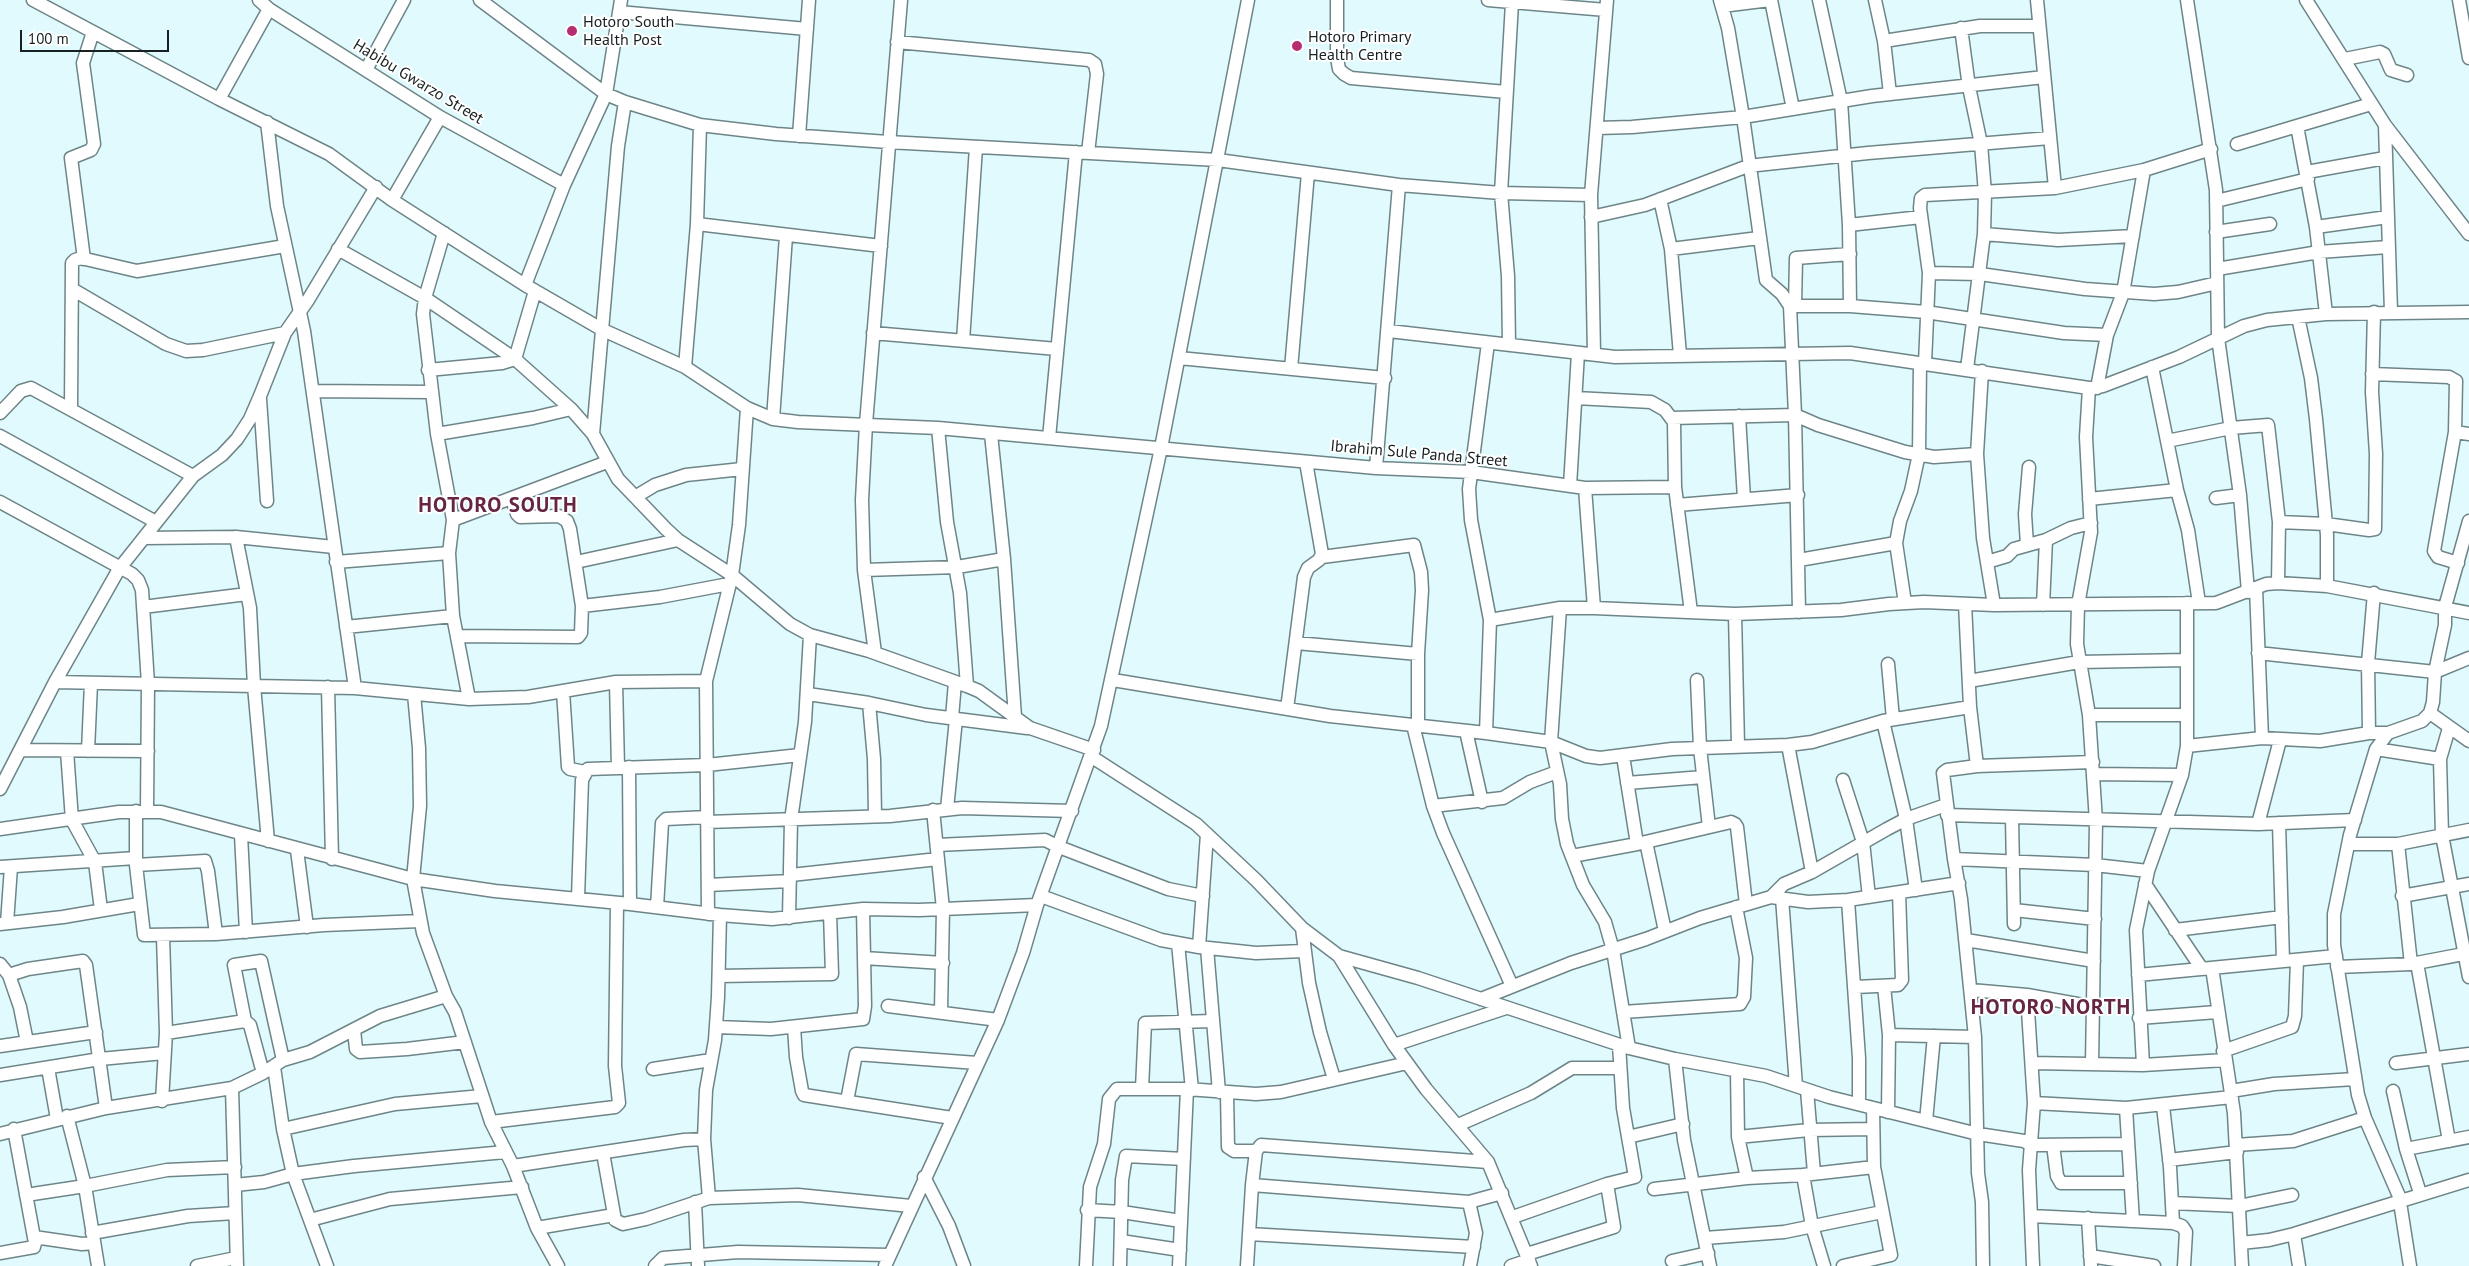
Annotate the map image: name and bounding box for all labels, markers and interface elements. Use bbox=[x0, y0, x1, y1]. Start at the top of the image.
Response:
place label: Hotoro South Health Post bbox=[583, 12, 674, 50]
scale bar bbox=[22, 20, 171, 52]
marker: Hotoro South Health Post bbox=[565, 24, 579, 38]
place label: Hotoro Primary Health Centre bbox=[1308, 27, 1411, 65]
text: 100 m bbox=[28, 29, 69, 48]
street label: Habibu Gwarzo Street bbox=[349, 35, 487, 129]
marker: Hotoro Primary Health Centre bbox=[1290, 39, 1304, 53]
street label: Ibrahim Sule Panda Street bbox=[1330, 437, 1508, 471]
district label: HOTORO SOUTH bbox=[417, 493, 579, 519]
district label: HOTORO NORTH bbox=[1969, 995, 2133, 1021]

